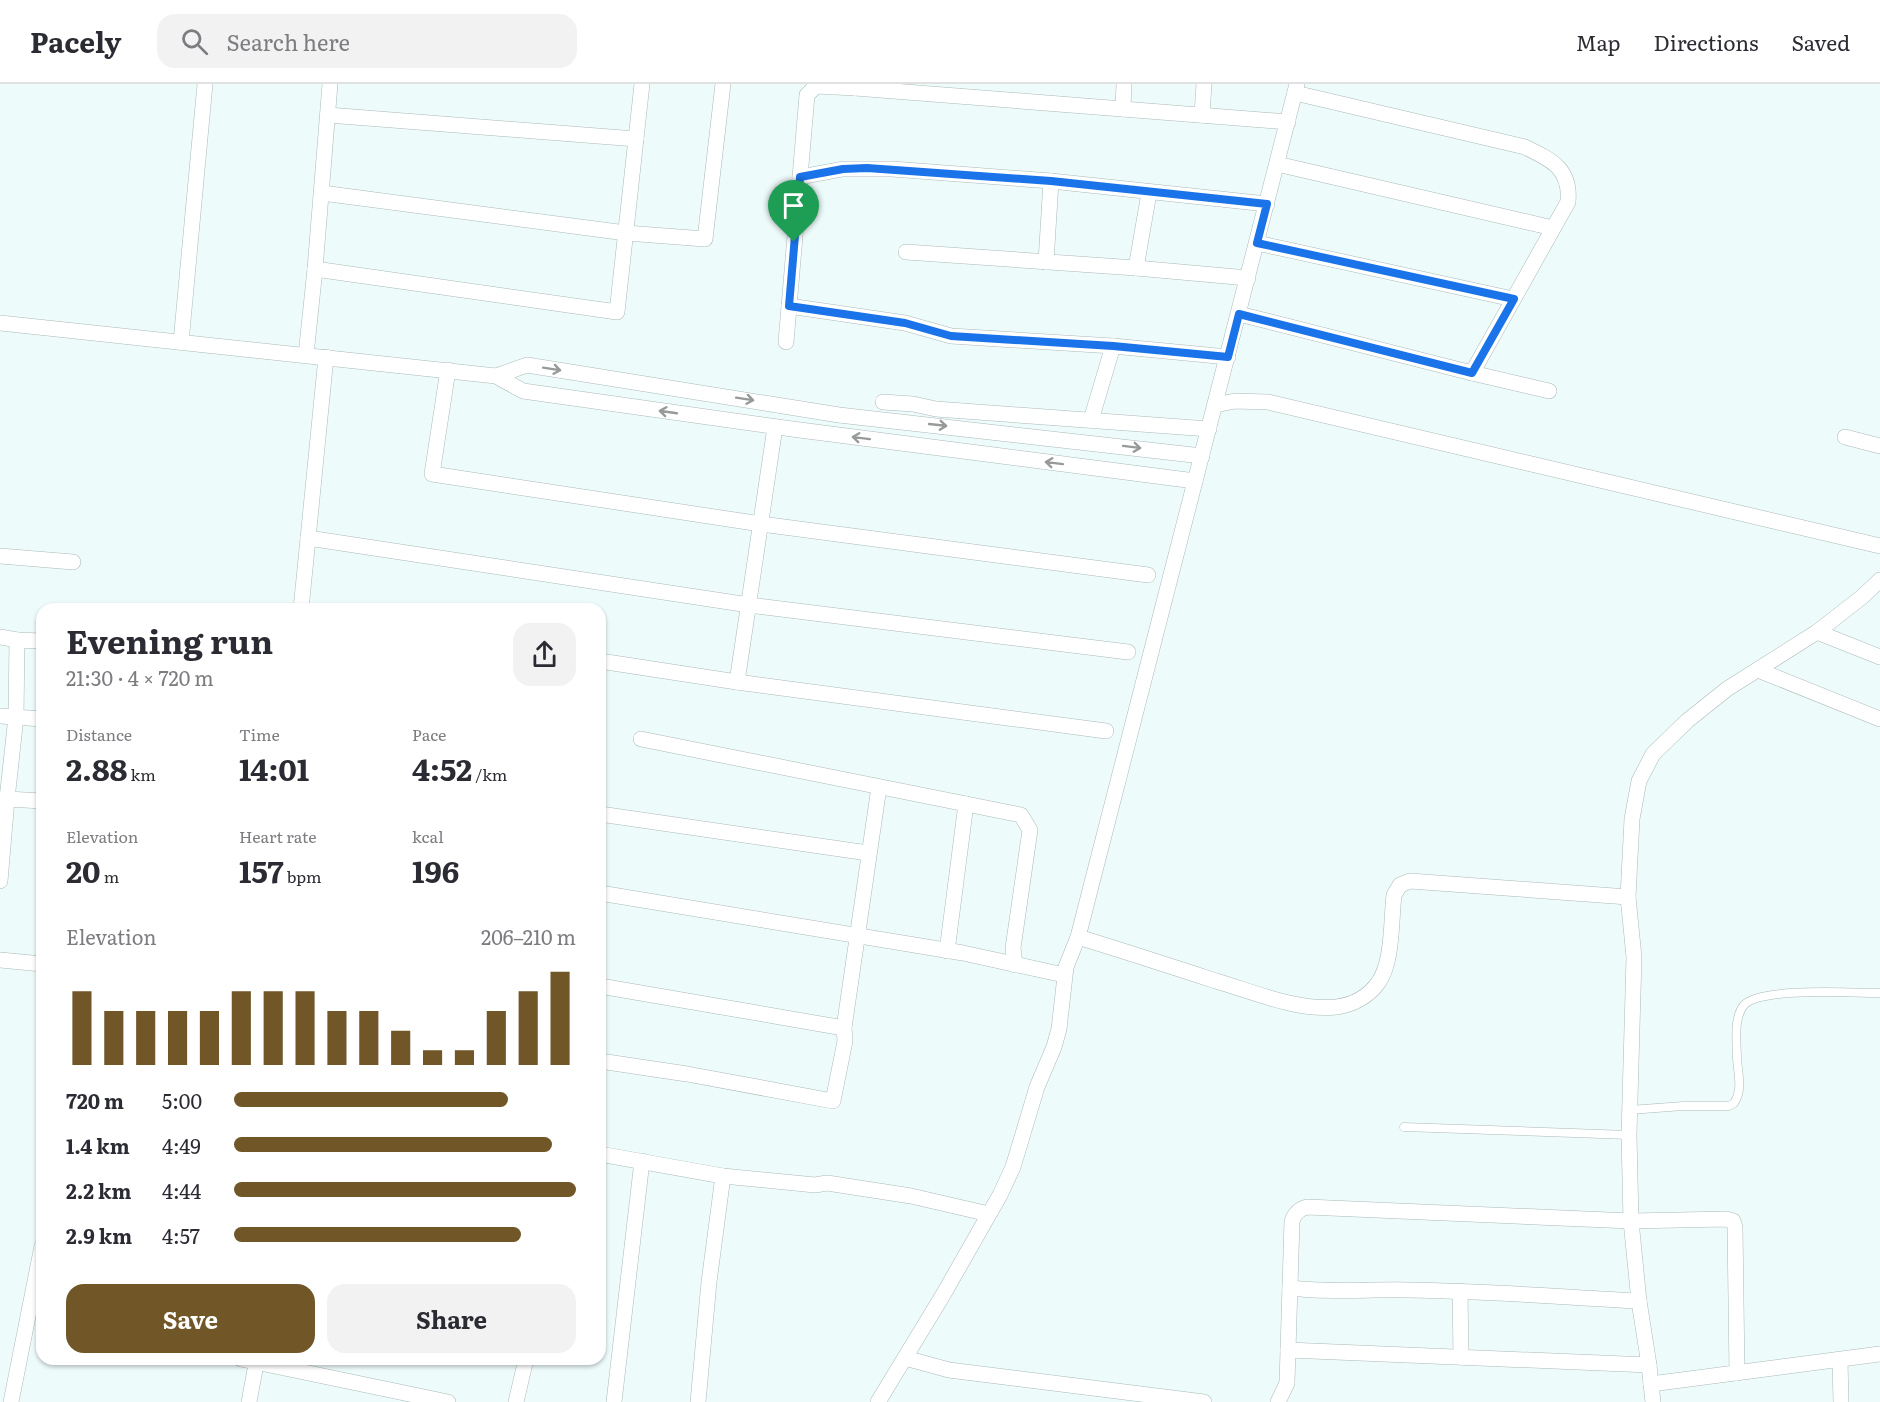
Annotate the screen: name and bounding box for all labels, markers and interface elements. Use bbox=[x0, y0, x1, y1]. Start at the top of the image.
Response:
search box bbox=[157, 14, 577, 68]
text: Pacely bbox=[30, 20, 121, 62]
icon: search bbox=[178, 25, 211, 58]
text: Search here bbox=[226, 25, 350, 58]
text: Map bbox=[1576, 26, 1621, 57]
text: Directions bbox=[1654, 26, 1759, 57]
text: Saved bbox=[1792, 26, 1850, 57]
pin bbox=[768, 180, 819, 242]
icon: arrive bbox=[777, 189, 810, 222]
one-way arrow bbox=[542, 363, 561, 374]
one-way arrow bbox=[734, 394, 754, 405]
one-way arrow bbox=[658, 406, 678, 417]
one-way arrow bbox=[927, 420, 947, 431]
one-way arrow bbox=[851, 432, 871, 443]
one-way arrow bbox=[1121, 442, 1141, 453]
one-way arrow bbox=[1045, 457, 1065, 468]
text: Evening run bbox=[66, 615, 273, 664]
button: share bbox=[513, 623, 576, 686]
text: 21:30 · 4 × 720 m bbox=[66, 662, 214, 692]
text: Distance bbox=[66, 722, 132, 746]
text: Time bbox=[239, 722, 280, 746]
text: Pace bbox=[412, 722, 446, 746]
text: 2.88 bbox=[66, 746, 127, 790]
text: 14:01 bbox=[239, 746, 309, 790]
text: 4:52 bbox=[412, 746, 472, 790]
text: km bbox=[127, 762, 156, 786]
text: /km bbox=[472, 762, 507, 786]
text: Elevation bbox=[66, 824, 138, 848]
text: Heart rate bbox=[239, 824, 317, 848]
text: kcal bbox=[412, 824, 444, 848]
text: 20 bbox=[66, 848, 101, 892]
text: 157 bbox=[239, 848, 283, 892]
text: 196 bbox=[412, 848, 459, 892]
text: m bbox=[101, 864, 119, 888]
text: bpm bbox=[283, 864, 321, 888]
text: Elevation bbox=[66, 921, 156, 951]
text: 206–210 m bbox=[481, 921, 576, 951]
text: 720 m bbox=[66, 1085, 124, 1115]
text: 5:00 bbox=[162, 1085, 202, 1115]
text: 1.4 km bbox=[66, 1130, 130, 1160]
text: 4:49 bbox=[162, 1130, 201, 1160]
text: 2.2 km bbox=[66, 1175, 131, 1205]
text: 4:44 bbox=[162, 1175, 201, 1205]
text: 2.9 km bbox=[66, 1220, 132, 1250]
text: 4:57 bbox=[162, 1220, 200, 1250]
button: Save bbox=[66, 1284, 315, 1353]
button: Share bbox=[327, 1284, 576, 1353]

